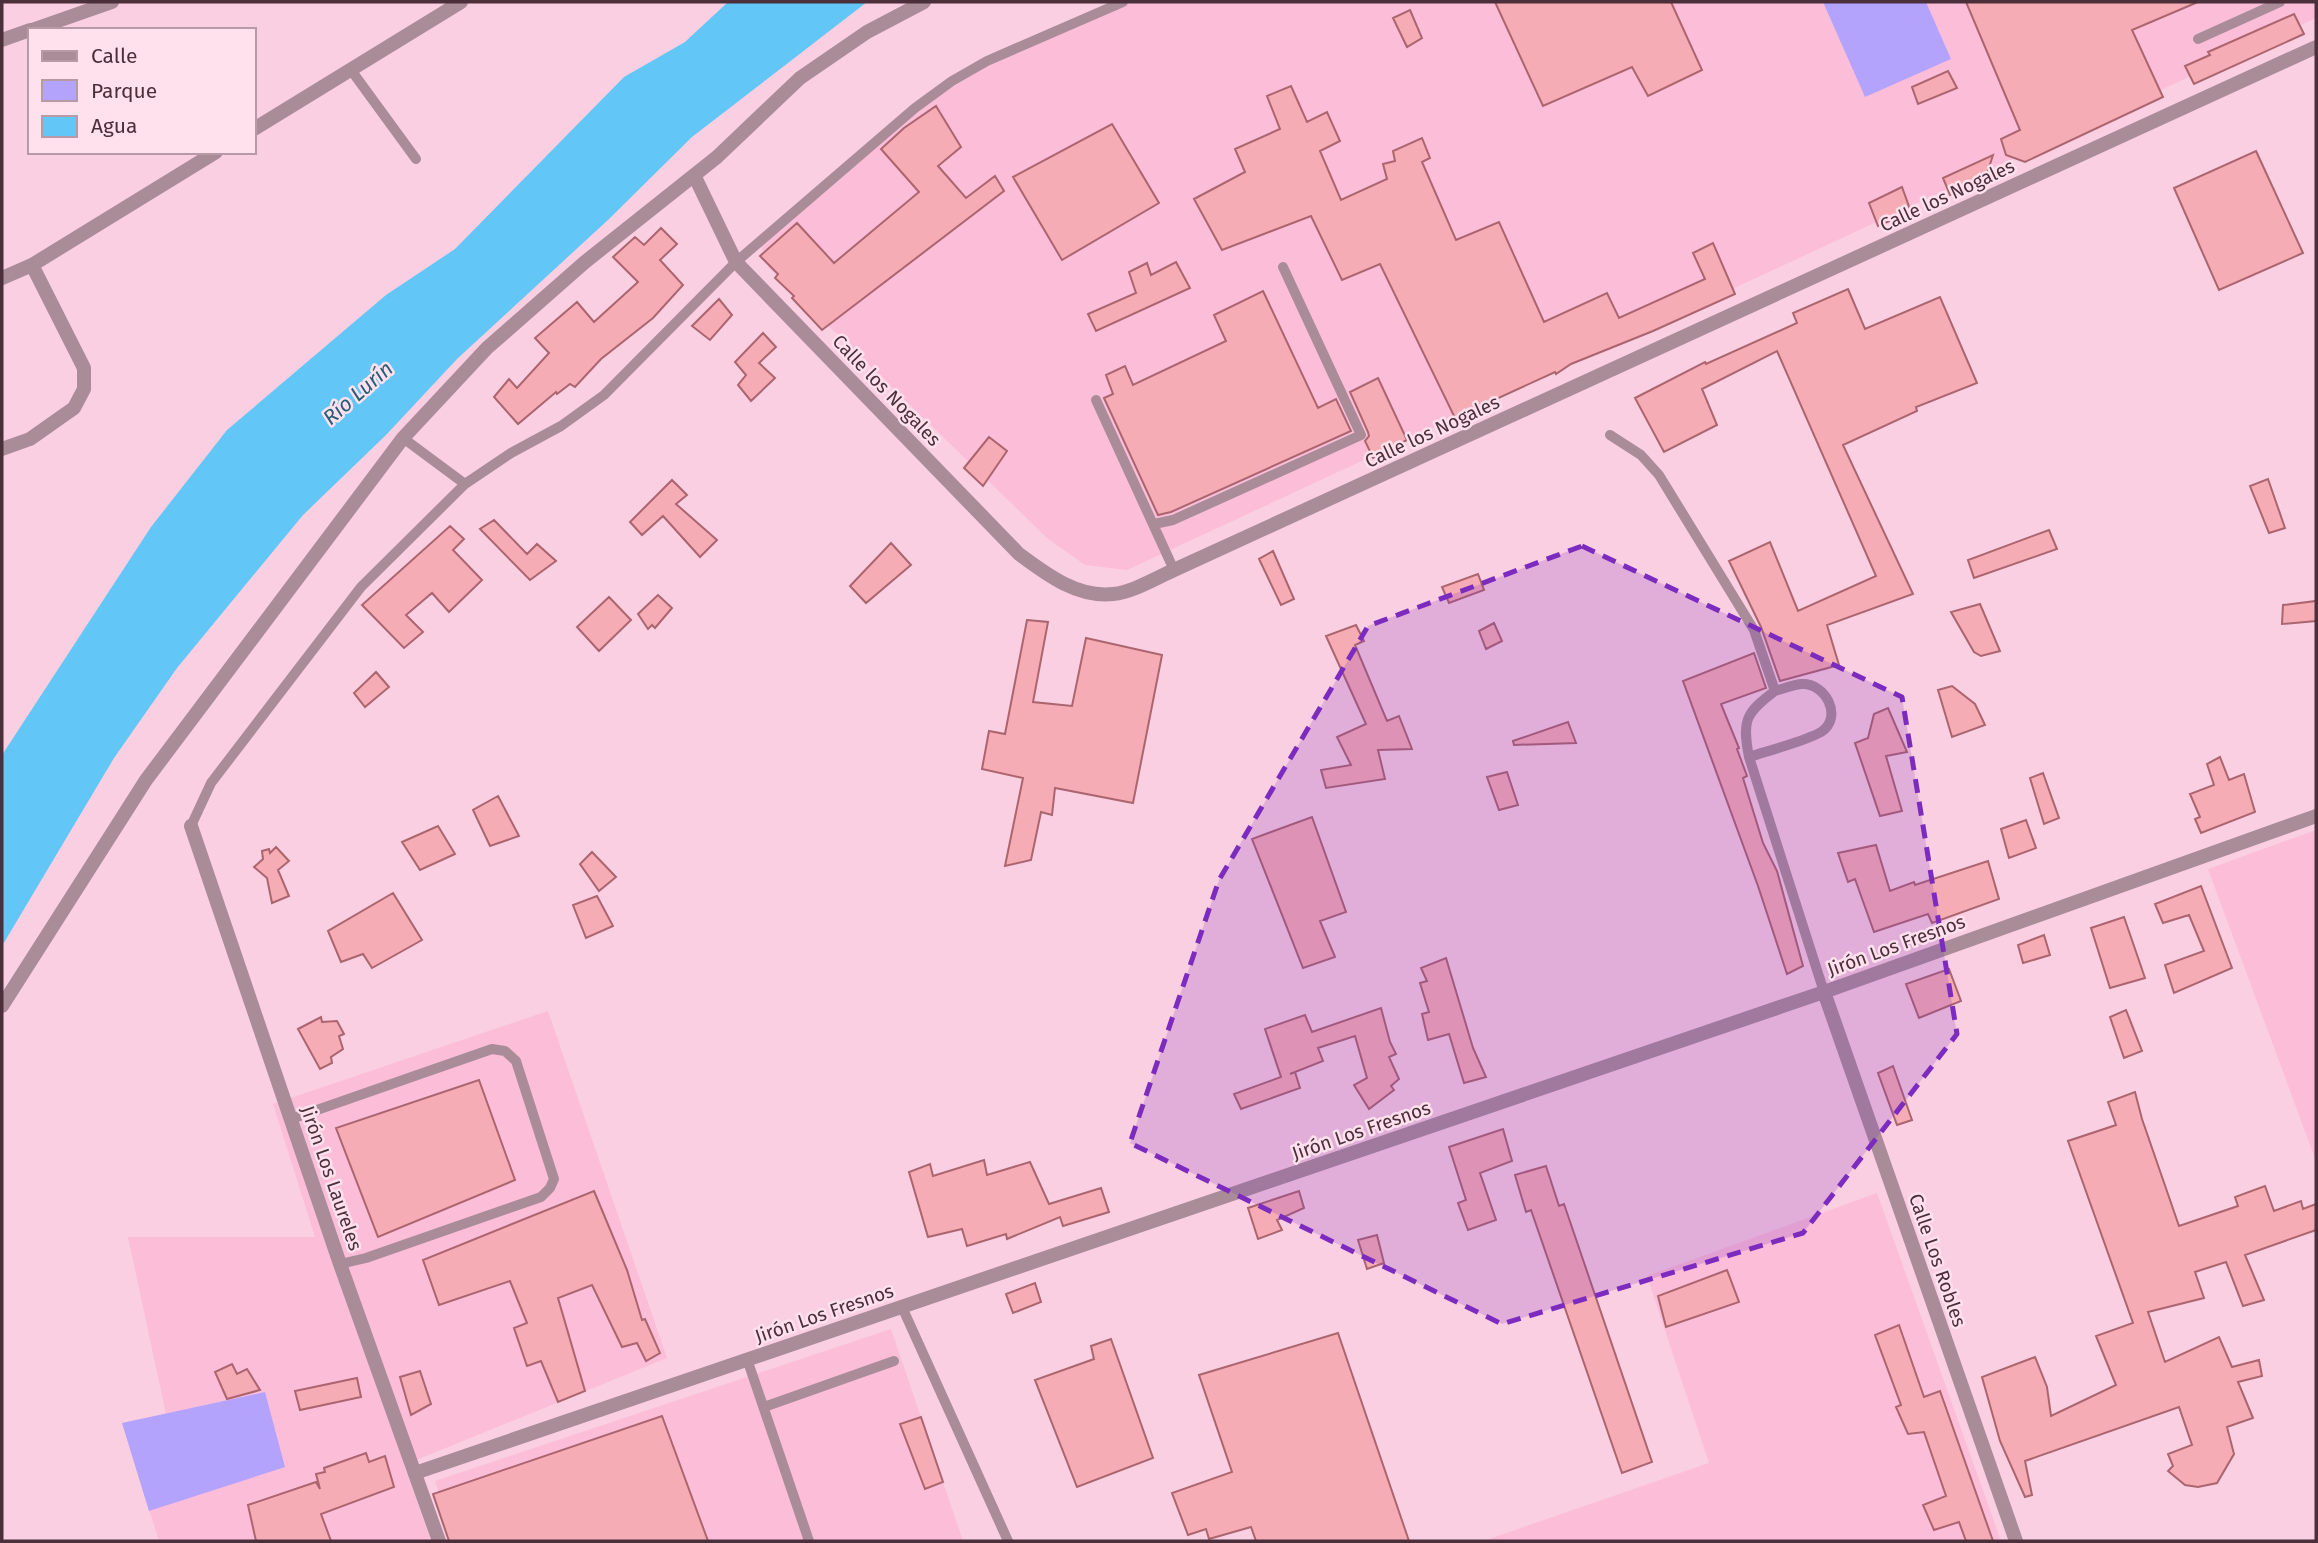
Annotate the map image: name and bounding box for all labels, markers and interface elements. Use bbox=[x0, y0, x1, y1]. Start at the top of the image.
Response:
legend bbox=[28, 28, 256, 154]
text: Calle bbox=[91, 43, 137, 69]
text: Parque bbox=[91, 78, 157, 104]
text: Agua bbox=[91, 113, 137, 139]
street label: Calle los Nogales bbox=[1876, 154, 2018, 237]
street label: Calle los Nogales bbox=[828, 330, 946, 451]
water label: Río Lurín bbox=[318, 356, 398, 430]
street label: Calle los Nogales bbox=[1361, 390, 1503, 473]
street label: Jirón Los Fresnos bbox=[1824, 910, 1968, 981]
street label: Jirón Los Fresnos bbox=[1289, 1096, 1434, 1165]
street label: Jirón Los Laureles bbox=[296, 1103, 367, 1254]
street label: Calle Los Robles bbox=[1904, 1191, 1971, 1330]
street label: Jirón Los Fresnos bbox=[752, 1279, 897, 1348]

